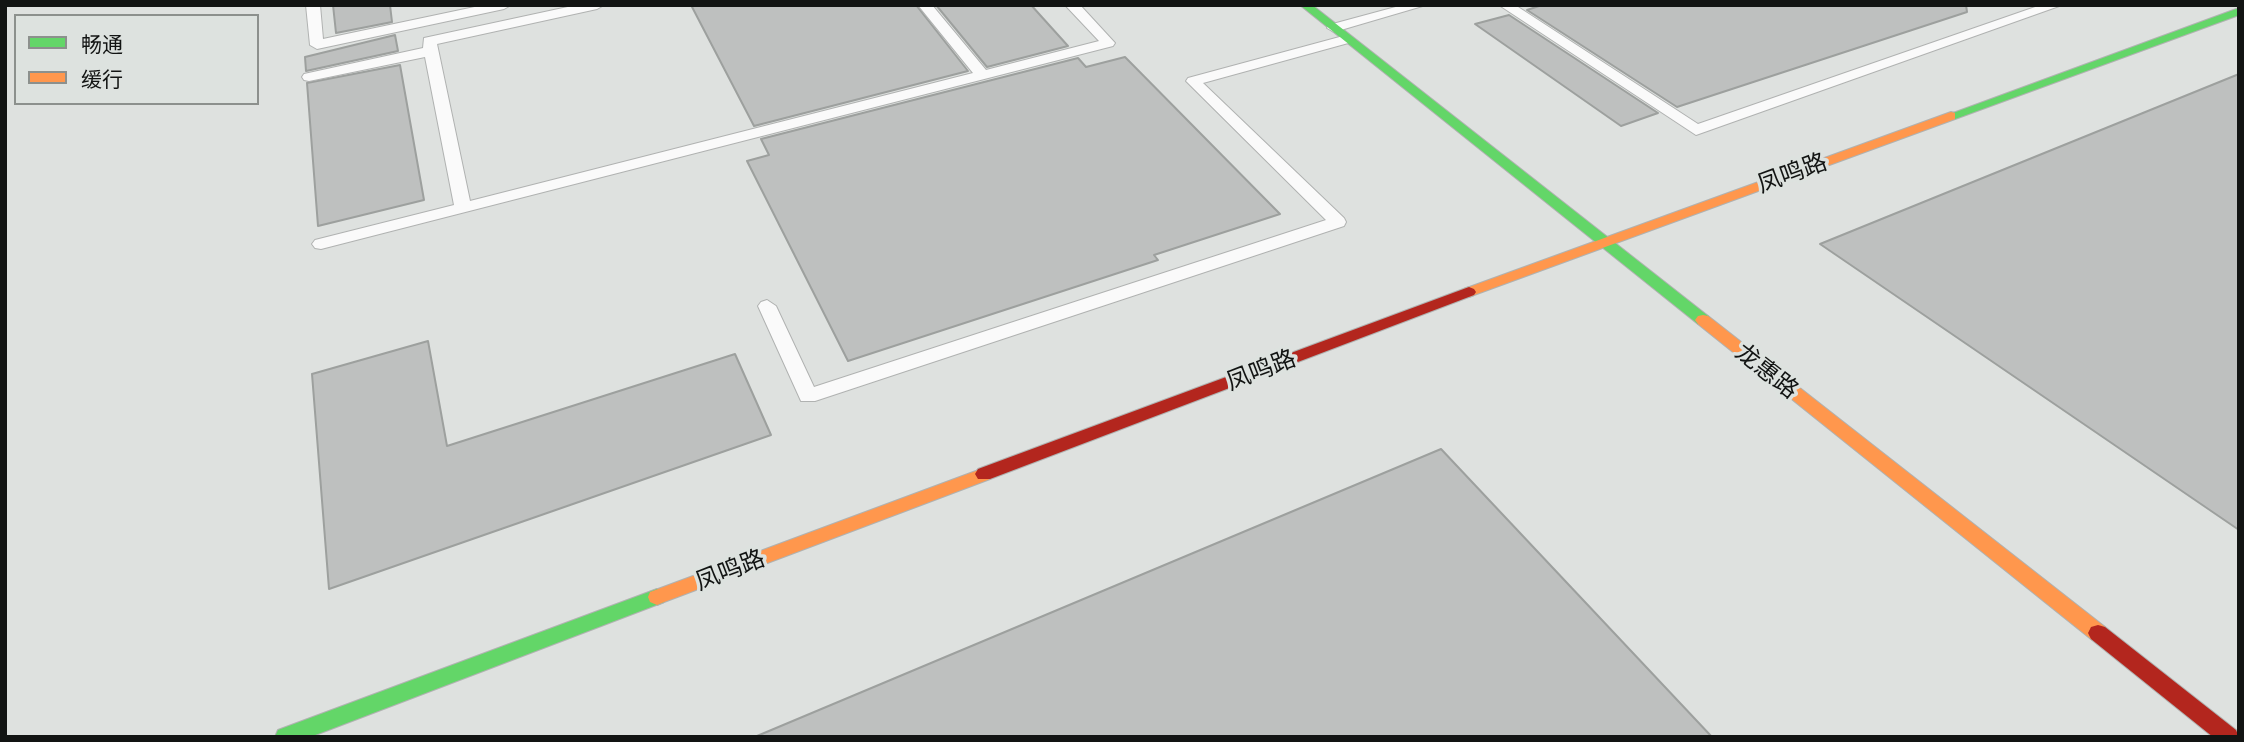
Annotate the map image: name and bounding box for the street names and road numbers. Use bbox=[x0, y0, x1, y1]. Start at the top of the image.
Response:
street label: 凤鸣路 bbox=[1753, 147, 1831, 199]
street label: 龙惠路 bbox=[1730, 337, 1804, 405]
street label: 凤鸣路 bbox=[1222, 344, 1300, 396]
street label: 凤鸣路 bbox=[691, 544, 769, 596]

